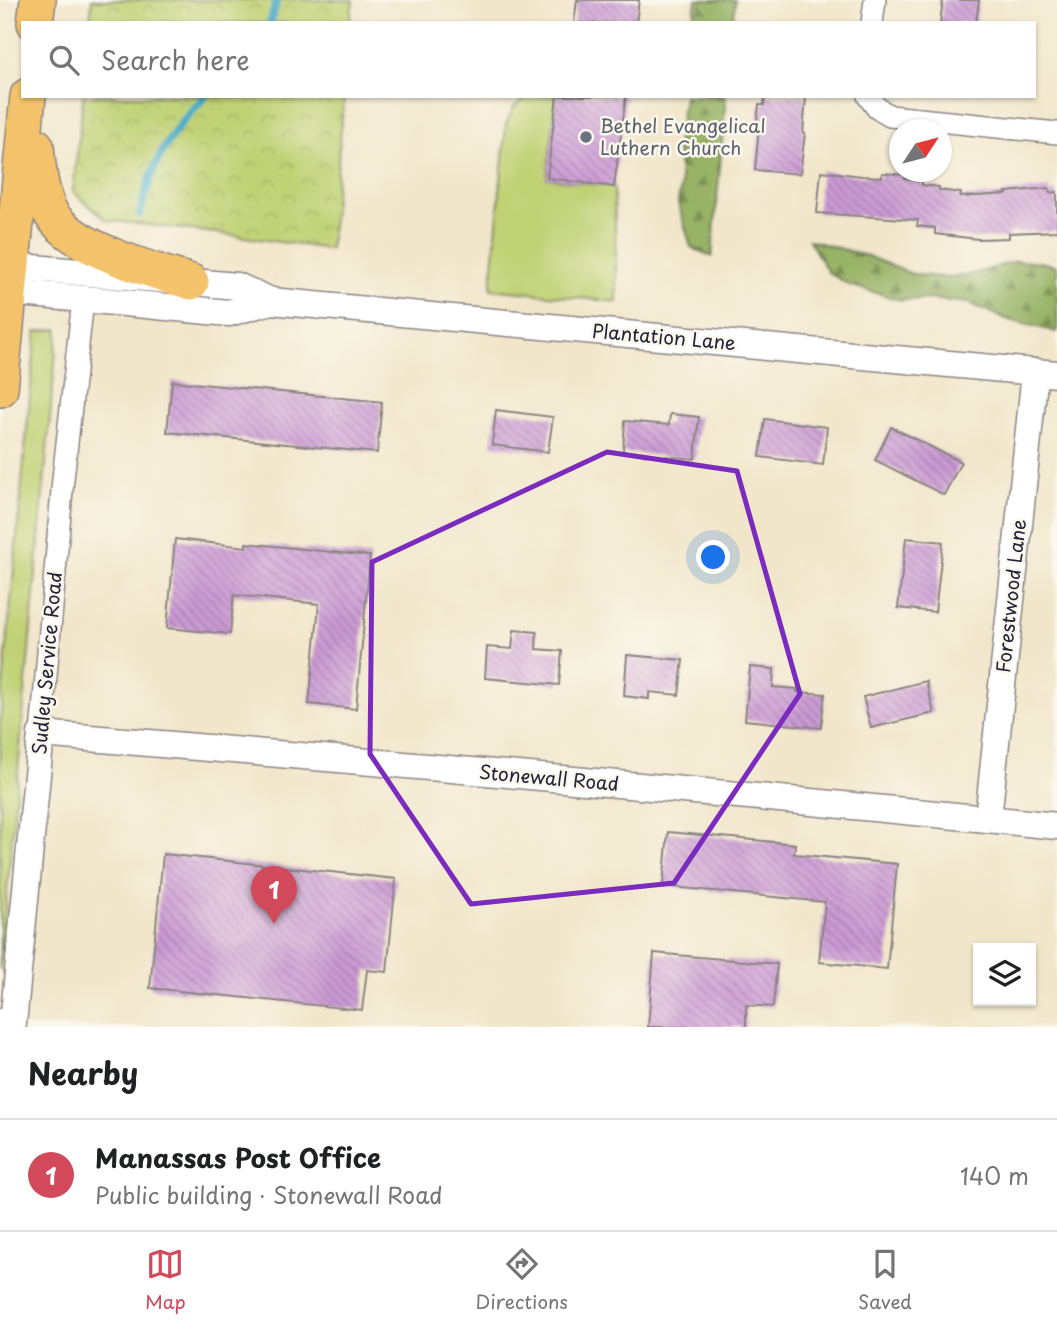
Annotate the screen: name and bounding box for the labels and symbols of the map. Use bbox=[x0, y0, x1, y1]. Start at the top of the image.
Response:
place label: Bethel Evangelical Luthern Church bbox=[600, 111, 766, 161]
north arrow bbox=[889, 119, 952, 182]
marker: Bethel Evangelical Luthern Church bbox=[578, 129, 594, 145]
street label: Plantation Lane bbox=[591, 316, 737, 356]
street label: Forestwood Lane bbox=[988, 518, 1032, 674]
your location bbox=[696, 540, 730, 574]
street label: Sudley Service Road bbox=[24, 570, 68, 755]
street label: Stonewall Road bbox=[478, 757, 620, 797]
pin: 1 bbox=[251, 866, 297, 924]

